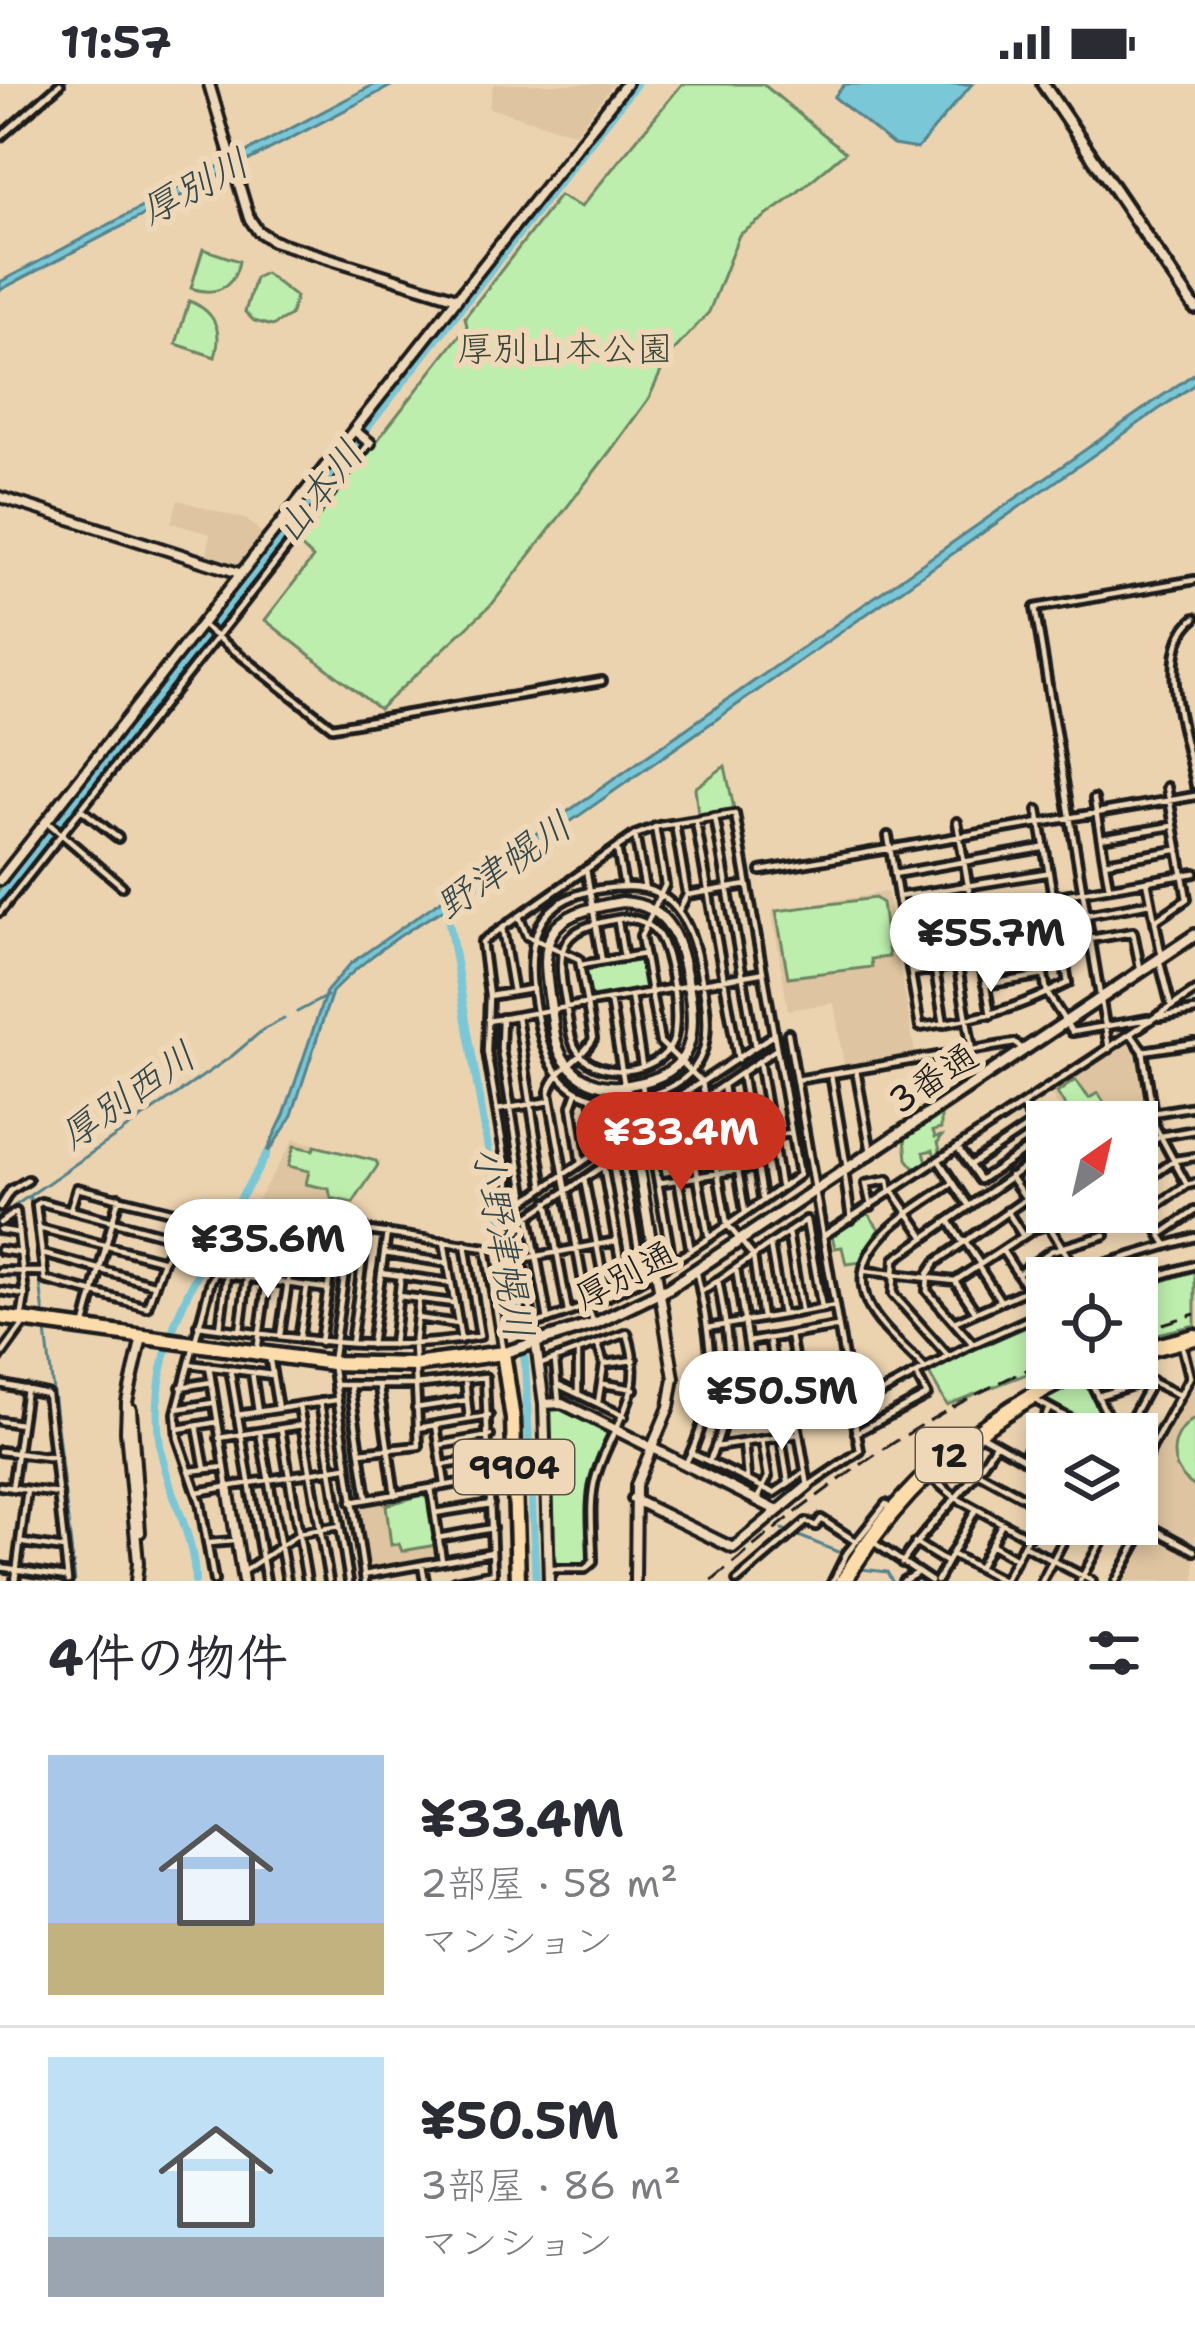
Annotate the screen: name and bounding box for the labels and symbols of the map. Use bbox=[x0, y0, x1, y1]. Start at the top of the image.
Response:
water label: 厚別川 bbox=[130, 136, 258, 236]
park label: 厚別山本公園 bbox=[457, 324, 673, 373]
water label: 山本川 bbox=[261, 429, 375, 553]
water label: 野津幌川 bbox=[424, 799, 582, 931]
pin: ¥55.7M bbox=[893, 893, 1089, 995]
water label: 厚別西川 bbox=[48, 1029, 206, 1161]
street label: 3番通 bbox=[879, 1031, 987, 1125]
pin: ¥33.4M bbox=[583, 1092, 779, 1194]
north arrow bbox=[1026, 1101, 1158, 1233]
water label: 小野津幌川 bbox=[461, 1141, 547, 1343]
pin: ¥35.6M bbox=[170, 1199, 366, 1301]
street label: 厚別通 bbox=[566, 1229, 684, 1321]
pin: ¥50.5M bbox=[684, 1351, 880, 1453]
road number: 12 bbox=[916, 1428, 982, 1482]
road number: 9904 bbox=[454, 1440, 574, 1494]

